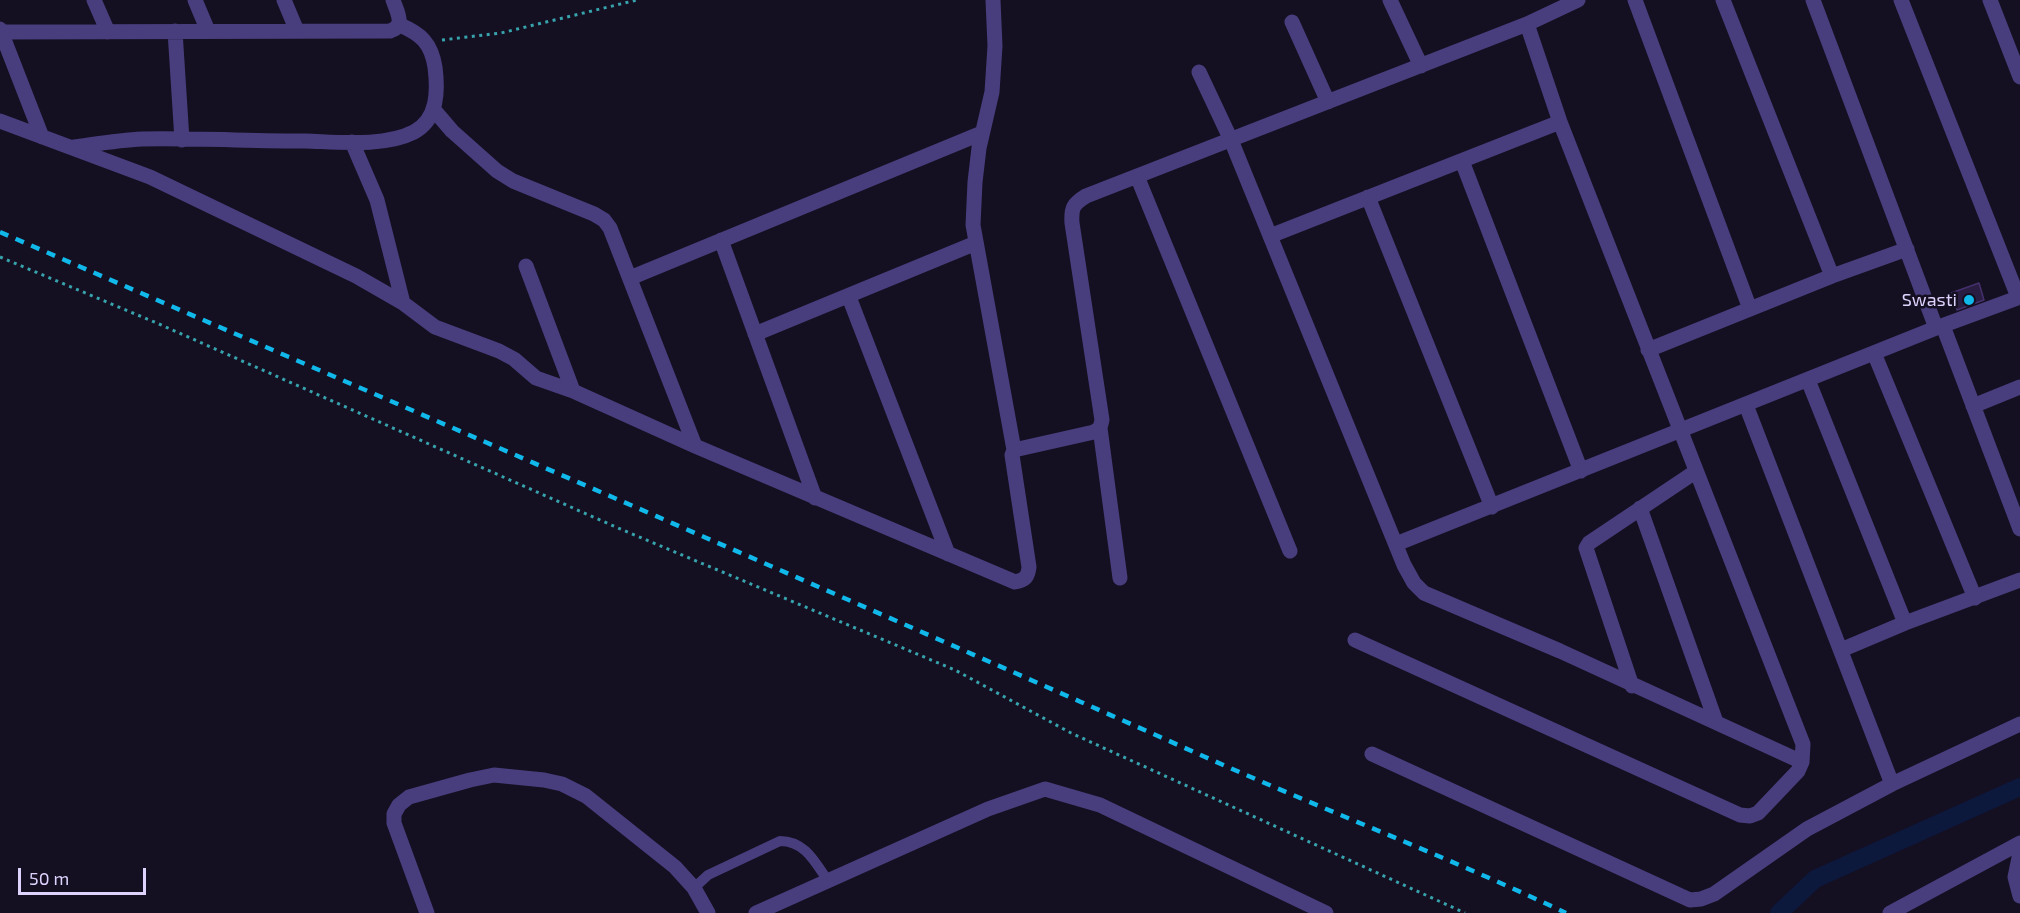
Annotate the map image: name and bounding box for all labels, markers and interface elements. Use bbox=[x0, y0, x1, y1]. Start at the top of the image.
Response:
place label: Swasti bbox=[1902, 289, 1957, 311]
marker: Swasti bbox=[1962, 293, 1976, 307]
scale bar bbox=[21, 856, 148, 894]
text: 50 m bbox=[29, 867, 69, 889]

